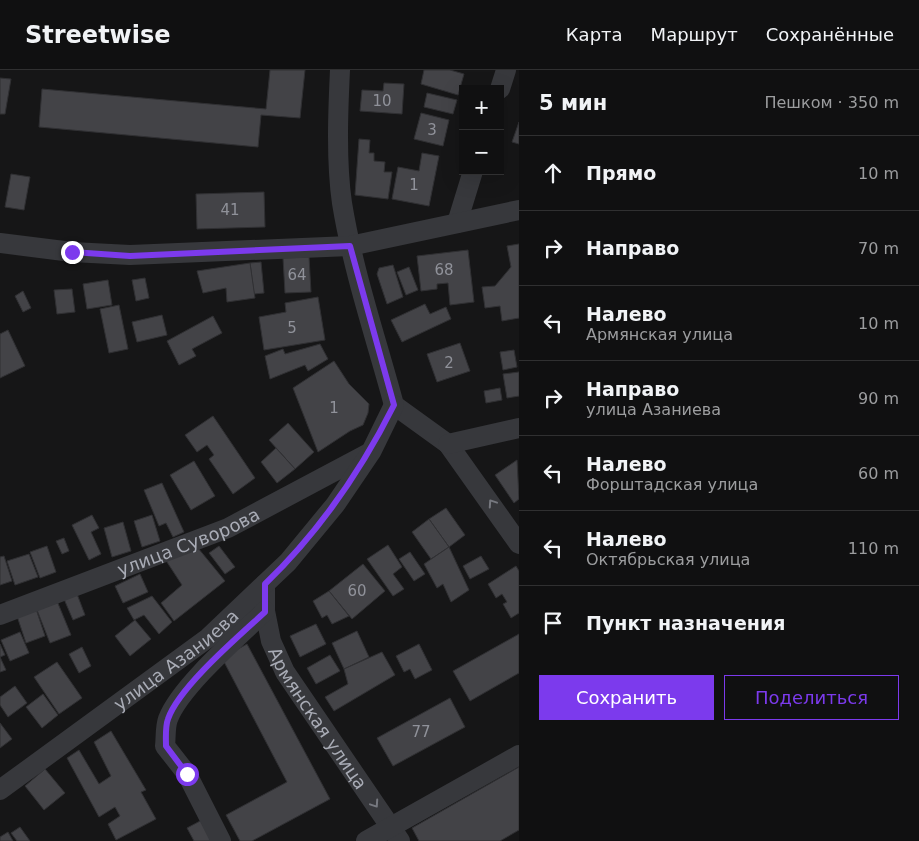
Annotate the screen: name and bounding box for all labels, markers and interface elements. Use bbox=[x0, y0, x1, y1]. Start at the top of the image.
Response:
text: Streetwise bbox=[25, 21, 171, 49]
text: Карта bbox=[566, 24, 623, 45]
text: Маршрут bbox=[651, 24, 738, 45]
text: Сохранённые bbox=[766, 24, 894, 45]
map controls bbox=[459, 85, 504, 175]
button: + bbox=[459, 85, 504, 130]
text: 5 мин bbox=[539, 91, 607, 115]
house number: 10 bbox=[372, 92, 392, 110]
text: Пешком · 350 m bbox=[764, 93, 899, 112]
house number: 3 bbox=[427, 121, 437, 139]
button: − bbox=[459, 130, 504, 175]
icon: ahead bbox=[539, 159, 567, 187]
text: Прямо bbox=[586, 162, 656, 184]
text: 10 m bbox=[858, 164, 899, 183]
house number: 1 bbox=[409, 176, 419, 194]
house number: 41 bbox=[220, 201, 240, 219]
icon: right bbox=[539, 234, 567, 262]
text: Направо bbox=[586, 237, 679, 259]
text: 70 m bbox=[858, 239, 899, 258]
route end bbox=[61, 241, 84, 264]
house number: 68 bbox=[434, 261, 454, 279]
house number: 64 bbox=[287, 266, 307, 284]
text: Налево bbox=[586, 303, 667, 325]
icon: left bbox=[539, 309, 567, 337]
text: 10 m bbox=[858, 314, 899, 333]
house number: 5 bbox=[287, 319, 297, 337]
text: Армянская улица bbox=[586, 325, 733, 344]
house number: 2 bbox=[444, 354, 454, 372]
text: Направо bbox=[586, 378, 679, 400]
icon: right bbox=[539, 384, 567, 412]
text: 90 m bbox=[858, 389, 899, 408]
house number: 1 bbox=[329, 399, 339, 417]
text: улица Азаниева bbox=[586, 400, 721, 419]
text: Налево bbox=[586, 453, 667, 475]
icon: left bbox=[539, 459, 567, 487]
text: 60 m bbox=[858, 464, 899, 483]
text: Форштадская улица bbox=[586, 475, 758, 494]
one-way arrow bbox=[489, 499, 498, 509]
street label: улица Суворова bbox=[114, 503, 263, 580]
text: Налево bbox=[586, 528, 667, 550]
icon: left bbox=[539, 534, 567, 562]
text: 110 m bbox=[848, 539, 899, 558]
text: Октябрьская улица bbox=[586, 550, 750, 569]
house number: 60 bbox=[347, 582, 367, 600]
street label: улица Азаниева bbox=[109, 605, 242, 714]
icon: arrive bbox=[539, 609, 567, 637]
text: Пункт назначения bbox=[586, 612, 785, 634]
street label: Армянская улица bbox=[265, 644, 372, 793]
button: Сохранить bbox=[539, 675, 714, 720]
button: Поделиться bbox=[724, 675, 899, 720]
house number: 77 bbox=[411, 723, 431, 741]
route start bbox=[176, 763, 199, 786]
one-way arrow bbox=[369, 798, 378, 808]

